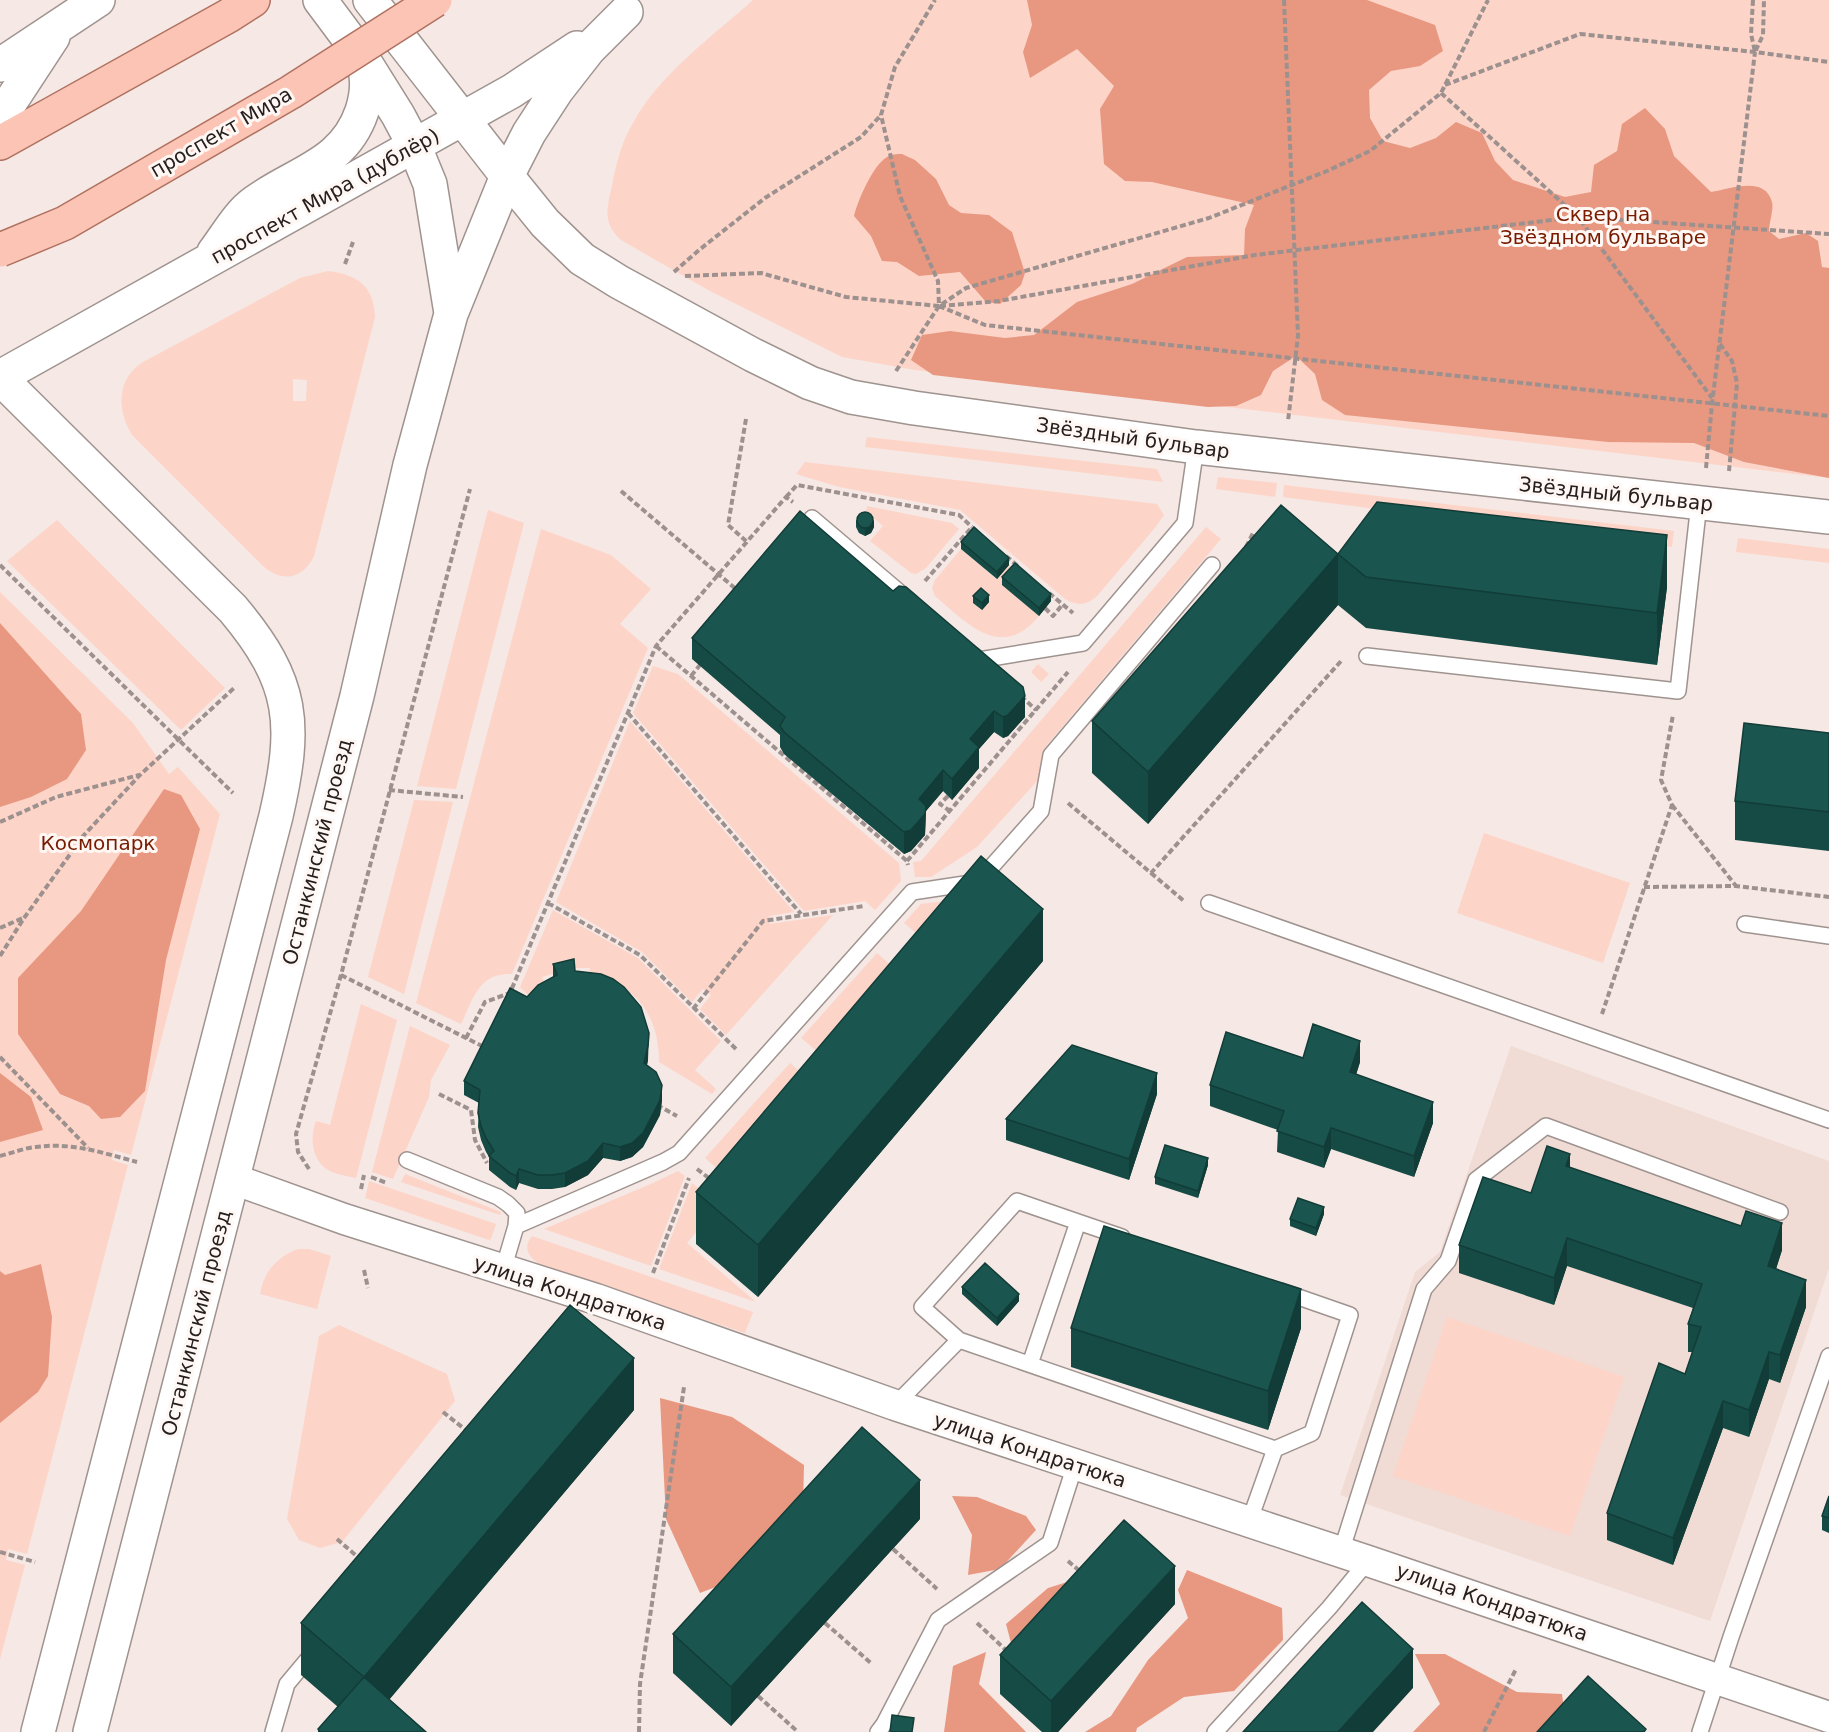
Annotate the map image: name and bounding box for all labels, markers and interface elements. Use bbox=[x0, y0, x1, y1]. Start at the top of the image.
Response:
street label: проспект Мира bbox=[146, 82, 296, 182]
street label: проспект Мира (дублёр) bbox=[207, 123, 443, 269]
park label: Сквер на Звёздном бульваре bbox=[1500, 202, 1706, 249]
street label: Звёздный бульвар bbox=[1035, 413, 1231, 463]
street label: Звёздный бульвар bbox=[1518, 472, 1714, 516]
street label: Останкинский проезд bbox=[277, 736, 357, 968]
park label: Космопарк bbox=[41, 831, 155, 855]
street label: Останкинский проезд bbox=[156, 1207, 236, 1439]
street label: улица Кондратюка bbox=[471, 1251, 669, 1335]
street label: улица Кондратюка bbox=[931, 1408, 1129, 1492]
street label: улица Кондратюка bbox=[1393, 1558, 1591, 1646]

